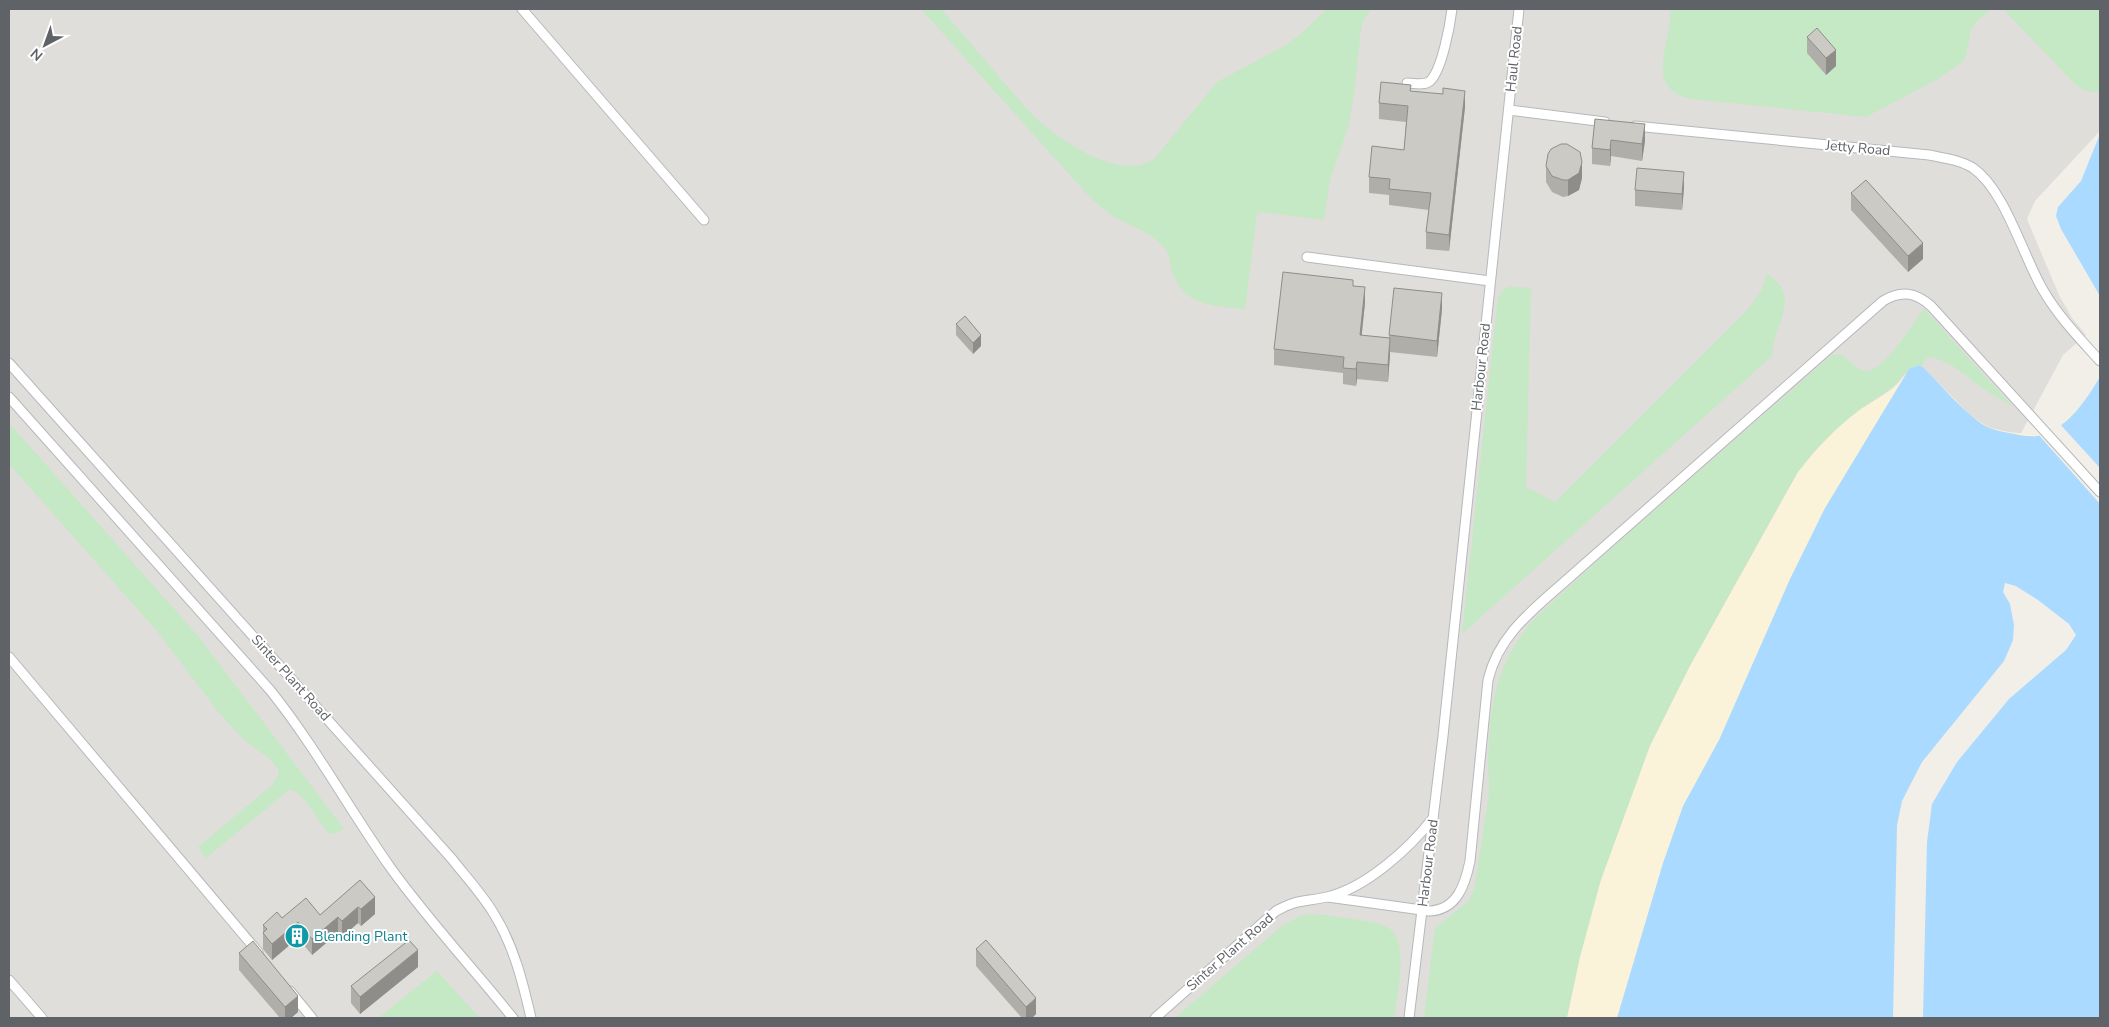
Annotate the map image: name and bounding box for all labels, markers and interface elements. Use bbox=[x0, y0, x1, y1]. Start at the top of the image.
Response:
north arrow bbox=[20, 20, 70, 70]
street label: Haul Road bbox=[1501, 25, 1527, 93]
text: N bbox=[27, 44, 47, 65]
street label: Jetty Road bbox=[1824, 136, 1891, 160]
street label: Harbour Road bbox=[1467, 322, 1495, 412]
street label: Sinter Plant Road bbox=[247, 631, 335, 725]
street label: Harbour Road bbox=[1413, 818, 1443, 908]
street label: Sinter Plant Road bbox=[1182, 909, 1278, 995]
building icon: Blending Plant bbox=[284, 923, 310, 949]
place label: Blending Plant bbox=[314, 927, 407, 946]

